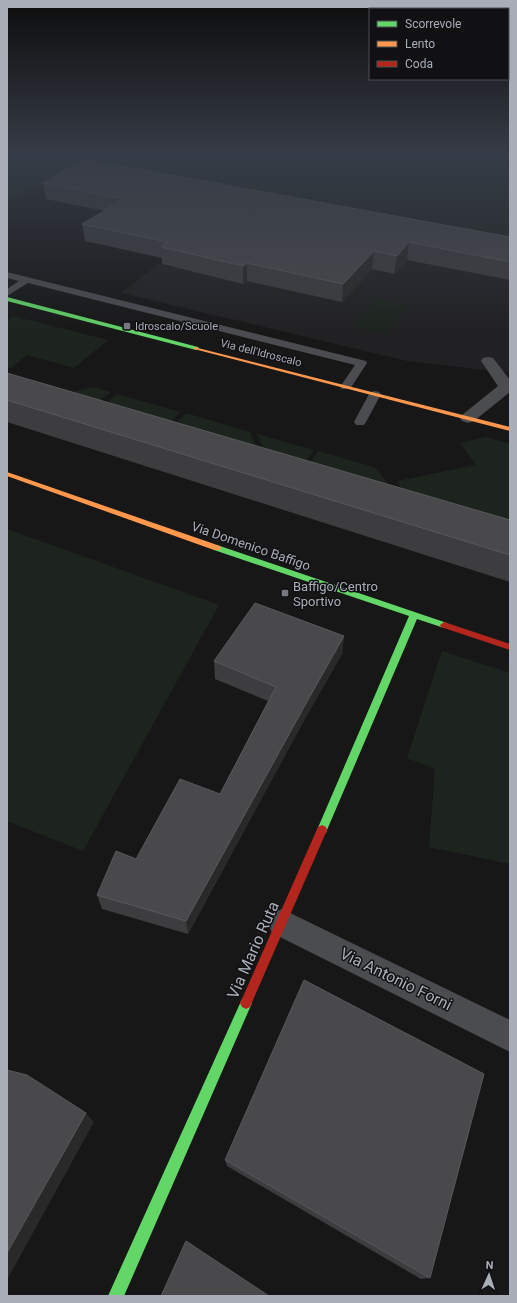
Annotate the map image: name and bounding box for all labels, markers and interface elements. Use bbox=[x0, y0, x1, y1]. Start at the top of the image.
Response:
legend bbox=[369, 8, 509, 80]
text: Scorrevole bbox=[405, 17, 461, 31]
text: Lento bbox=[405, 37, 435, 51]
text: Coda bbox=[405, 57, 433, 71]
place label: Idroscalo/Scuole bbox=[135, 320, 218, 333]
marker: Idroscalo/Scuole bbox=[122, 321, 132, 331]
street label: Via dell'Idroscalo bbox=[219, 337, 303, 369]
street label: Via Domenico Baffigo bbox=[190, 519, 312, 573]
place label: Baffigo/Centro Sportivo bbox=[293, 579, 378, 609]
marker: Baffigo/Centro Sportivo bbox=[280, 588, 290, 598]
street label: Via Mario Ruta bbox=[223, 898, 283, 1002]
street label: Via Antonio Forni bbox=[337, 944, 455, 1014]
north arrow bbox=[469, 1255, 509, 1295]
text: N bbox=[485, 1259, 494, 1272]

